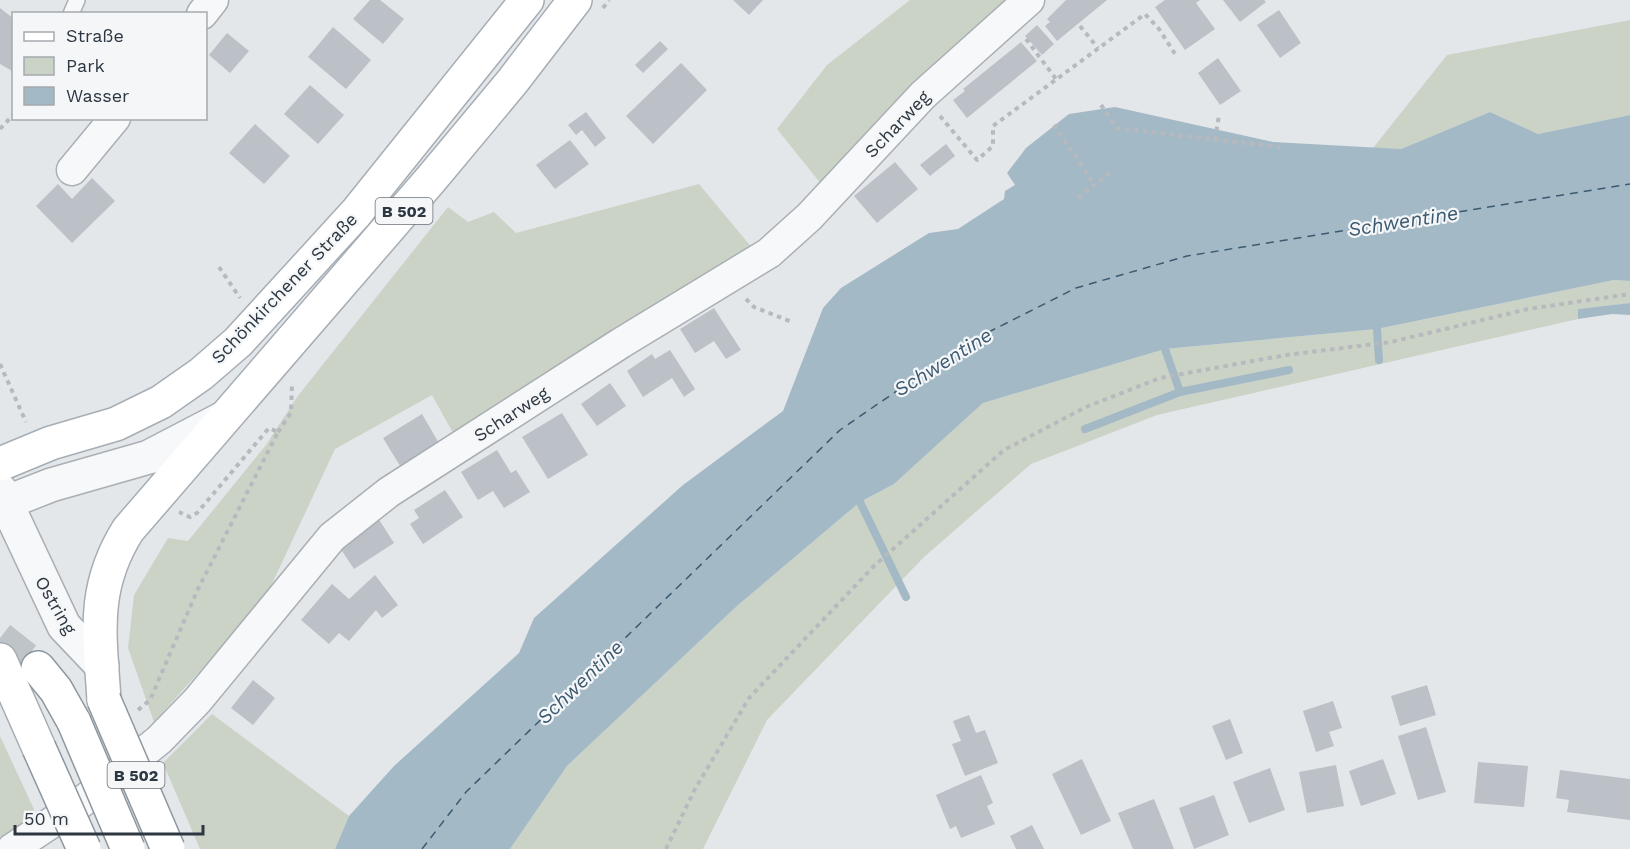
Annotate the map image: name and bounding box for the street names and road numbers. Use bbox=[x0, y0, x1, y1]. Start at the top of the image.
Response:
street label: Scharweg bbox=[860, 86, 934, 162]
road number: B 502 bbox=[376, 198, 432, 224]
street label: Schönkirchener Straße bbox=[207, 208, 361, 368]
street label: Scharweg bbox=[470, 382, 553, 446]
street label: Ostring bbox=[31, 572, 81, 638]
road number: B 502 bbox=[108, 762, 164, 788]

